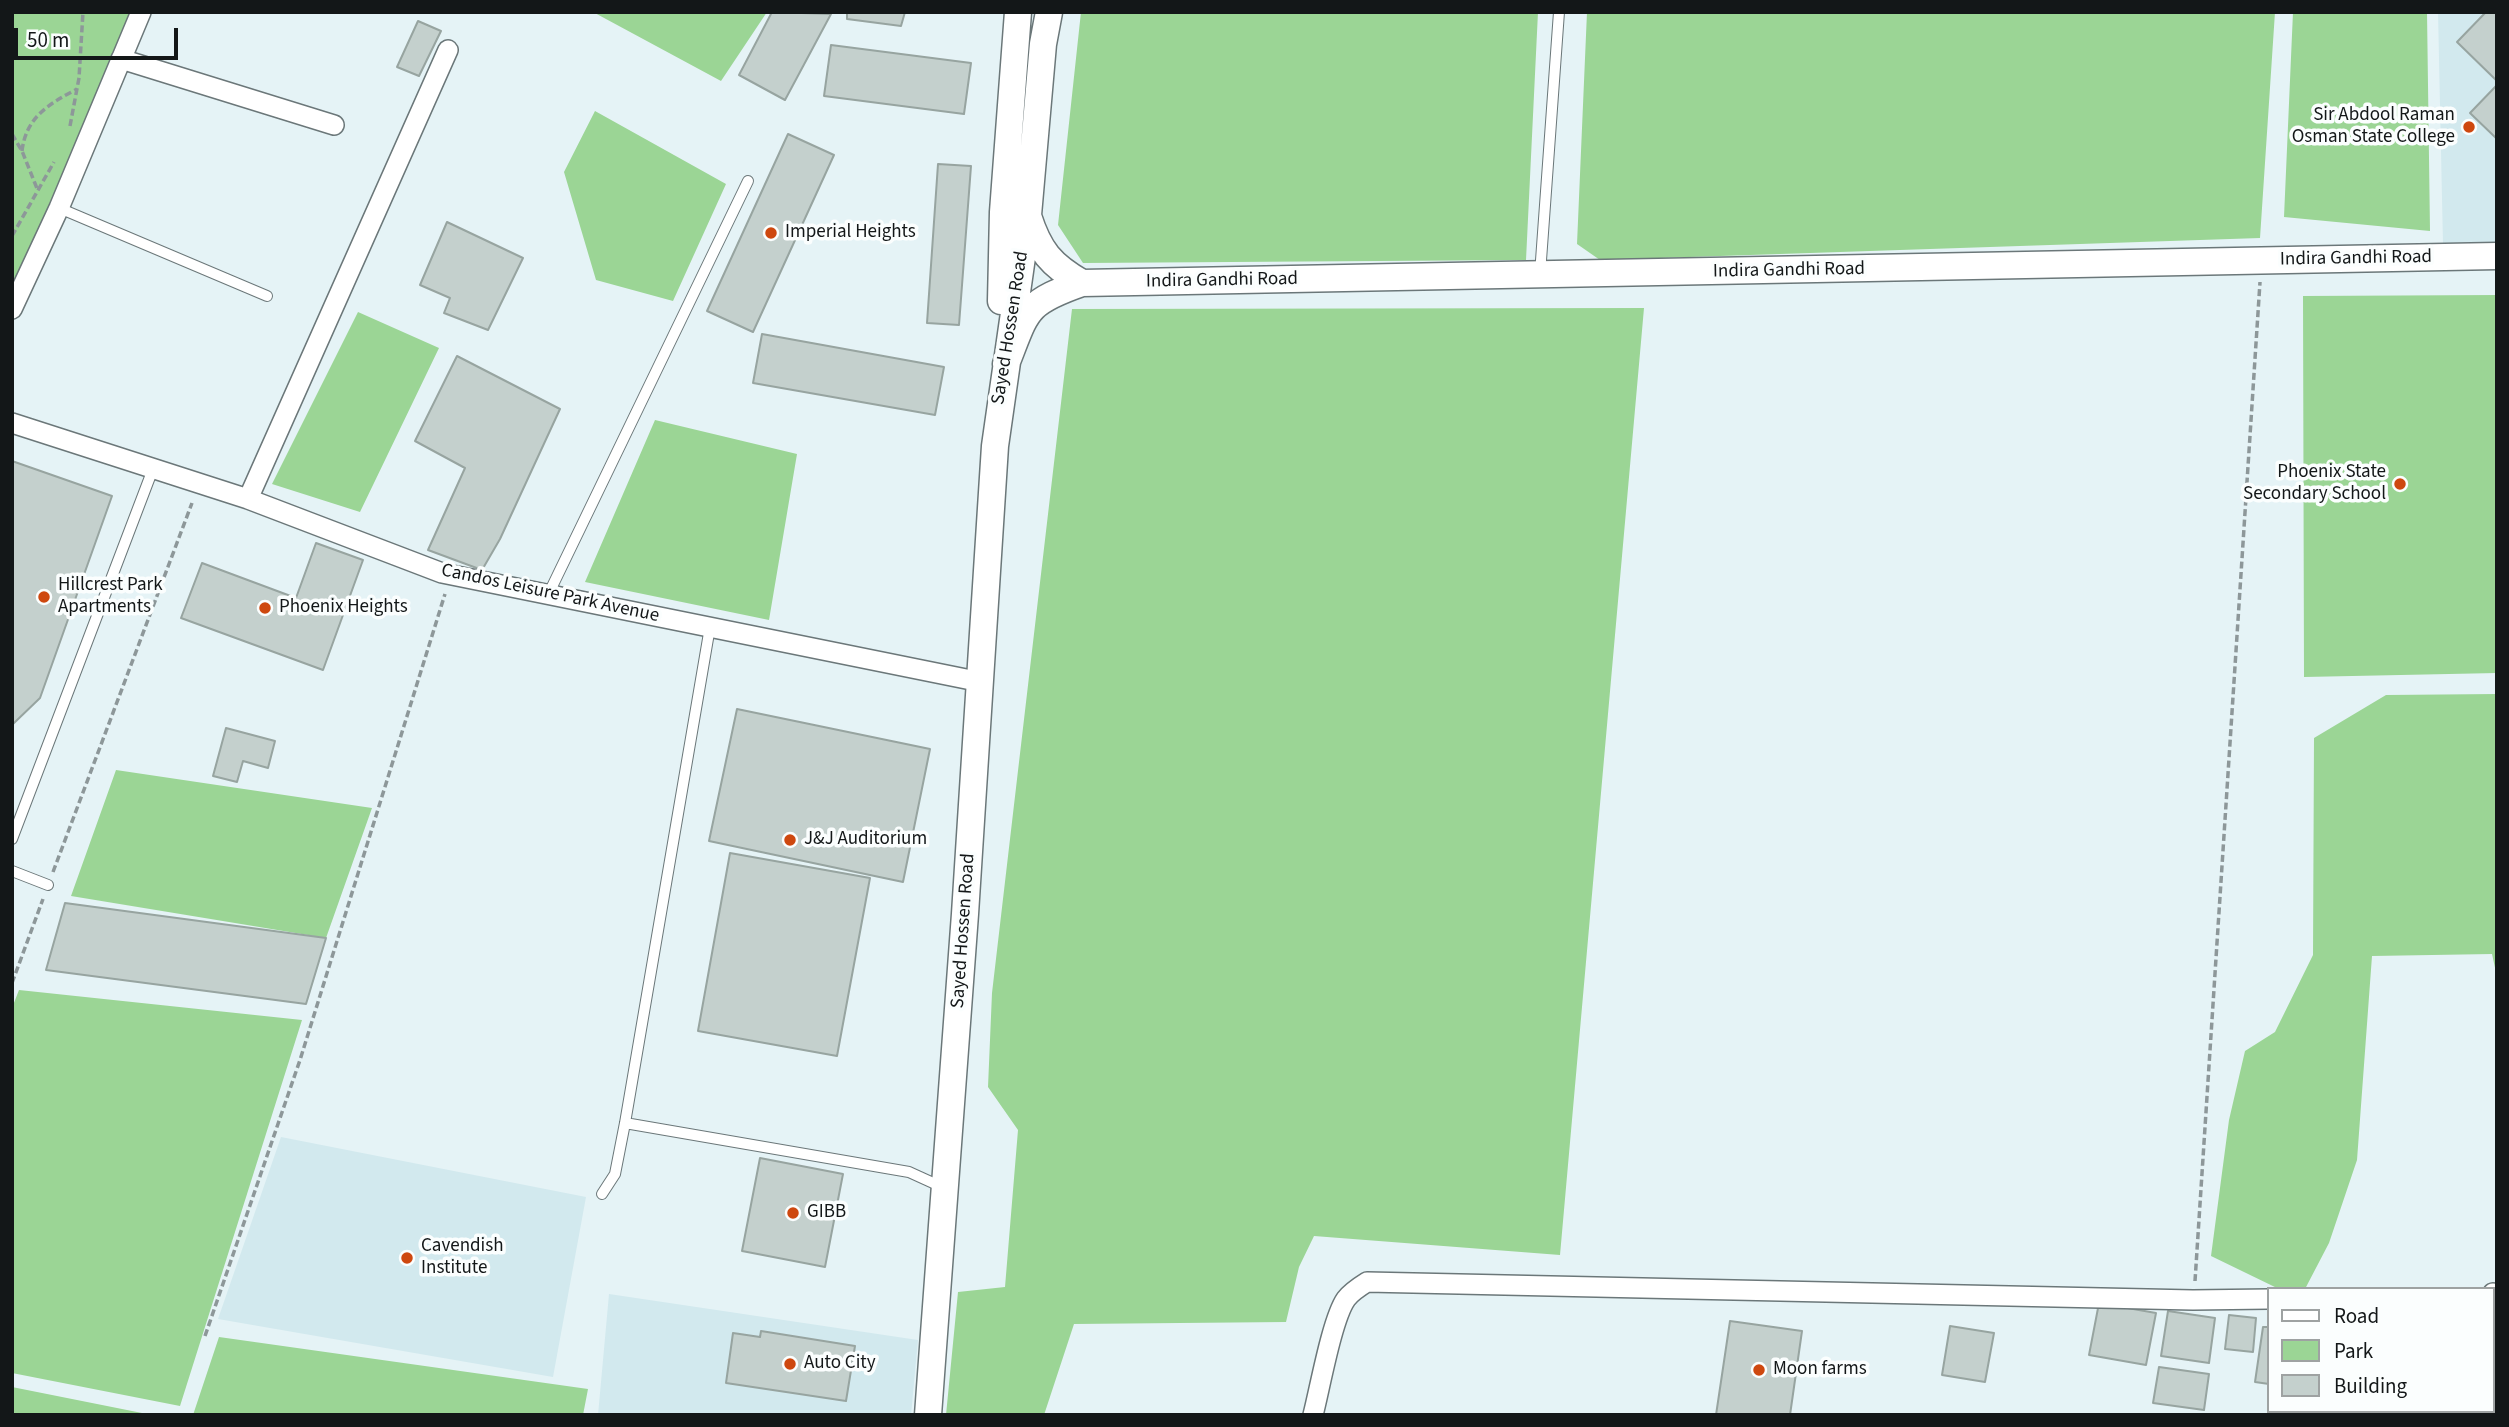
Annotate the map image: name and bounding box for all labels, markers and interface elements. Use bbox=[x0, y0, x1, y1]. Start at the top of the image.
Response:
scale bar bbox=[18, 14, 182, 58]
text: 50 m bbox=[27, 25, 69, 55]
place label: Sir Abdool Raman Osman State College bbox=[2292, 105, 2455, 149]
marker: Sir Abdool Raman Osman State College bbox=[2461, 119, 2477, 135]
place label: Imperial Heights bbox=[785, 222, 916, 244]
marker: Imperial Heights bbox=[763, 225, 779, 241]
street label: Indira Gandhi Road bbox=[2280, 246, 2432, 272]
street label: Sayed Hossen Road bbox=[988, 250, 1034, 406]
street label: Indira Gandhi Road bbox=[1713, 258, 1865, 284]
street label: Indira Gandhi Road bbox=[1146, 268, 1298, 294]
place label: Phoenix State Secondary School bbox=[2243, 462, 2386, 506]
marker: Phoenix State Secondary School bbox=[2392, 476, 2408, 492]
street label: Candos Leisure Park Avenue bbox=[439, 560, 661, 628]
place label: Hillcrest Park Apartments bbox=[58, 575, 163, 619]
marker: Hillcrest Park Apartments bbox=[36, 589, 52, 605]
place label: Phoenix Heights bbox=[279, 597, 408, 619]
marker: Phoenix Heights bbox=[257, 600, 273, 616]
place label: J&J Auditorium bbox=[804, 829, 927, 851]
marker: J&J Auditorium bbox=[782, 832, 798, 848]
street label: Sayed Hossen Road bbox=[947, 853, 981, 1009]
place label: GIBB bbox=[807, 1202, 846, 1224]
marker: GIBB bbox=[785, 1205, 801, 1221]
place label: Cavendish Institute bbox=[421, 1236, 504, 1280]
marker: Cavendish Institute bbox=[399, 1250, 415, 1266]
legend bbox=[2268, 1287, 2495, 1413]
text: Road bbox=[2334, 1301, 2379, 1331]
text: Park bbox=[2334, 1336, 2373, 1366]
place label: Auto City bbox=[804, 1353, 876, 1375]
marker: Auto City bbox=[782, 1356, 798, 1372]
place label: Moon farms bbox=[1773, 1359, 1867, 1381]
marker: Moon farms bbox=[1751, 1362, 1767, 1378]
text: Building bbox=[2334, 1371, 2407, 1401]

